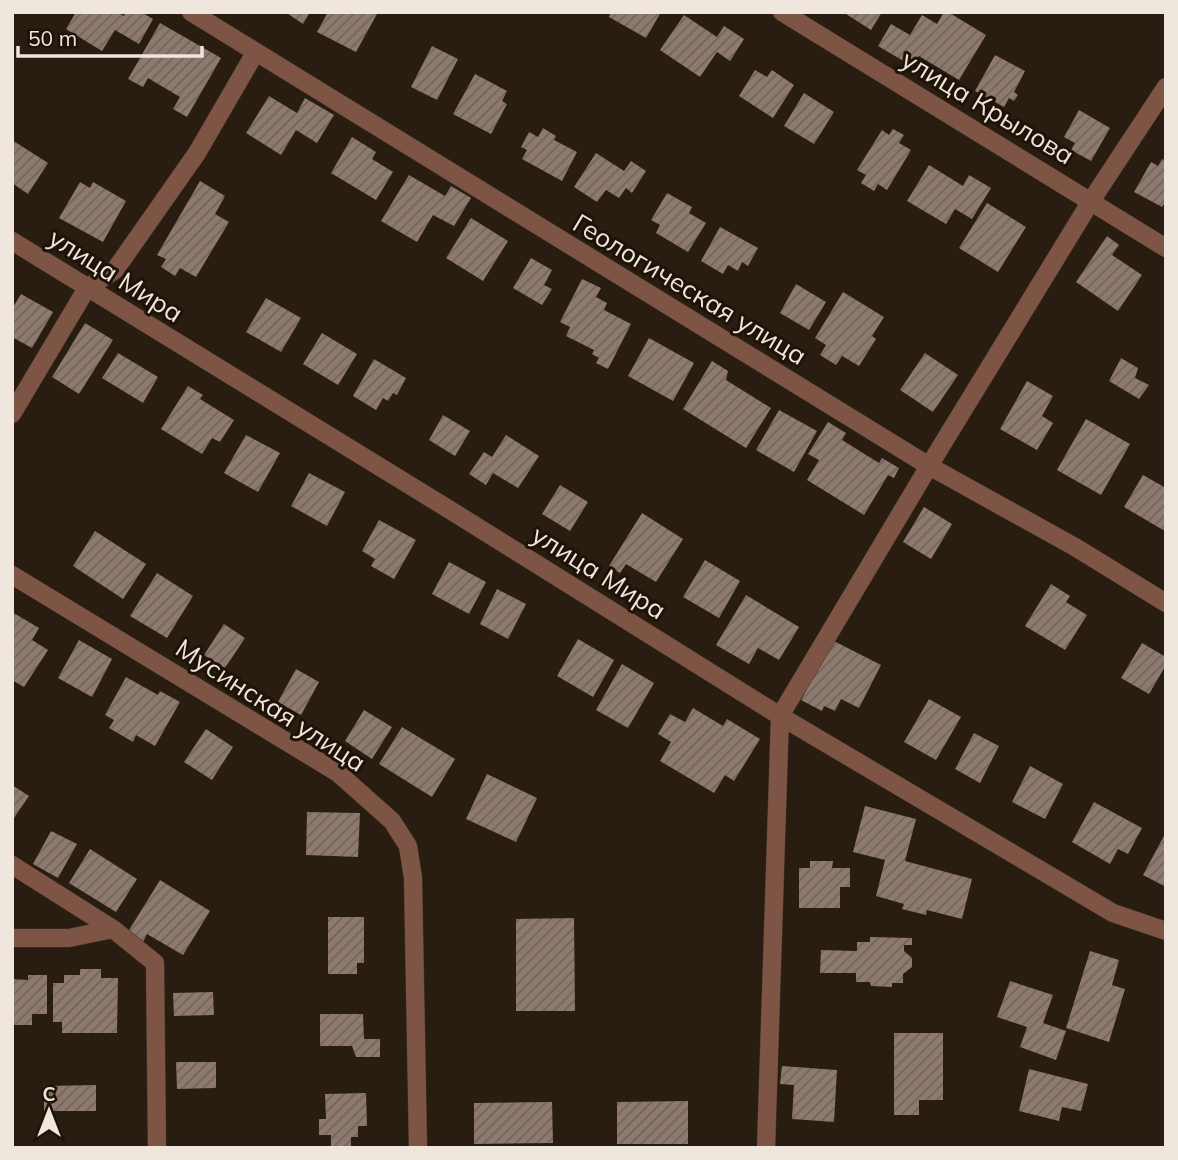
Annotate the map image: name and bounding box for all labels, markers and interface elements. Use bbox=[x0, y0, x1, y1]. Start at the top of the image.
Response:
scale bar bbox=[18, 14, 201, 58]
text: 50 m bbox=[28, 25, 77, 51]
street label: улица Крылова bbox=[896, 42, 1080, 172]
street label: Геологическая улица bbox=[567, 206, 813, 372]
street label: улица Мира bbox=[43, 221, 189, 329]
street label: улица Мира bbox=[526, 518, 672, 626]
street label: Мусинская улица bbox=[170, 631, 372, 779]
north arrow bbox=[14, 1076, 84, 1146]
text: С bbox=[42, 1082, 56, 1106]

